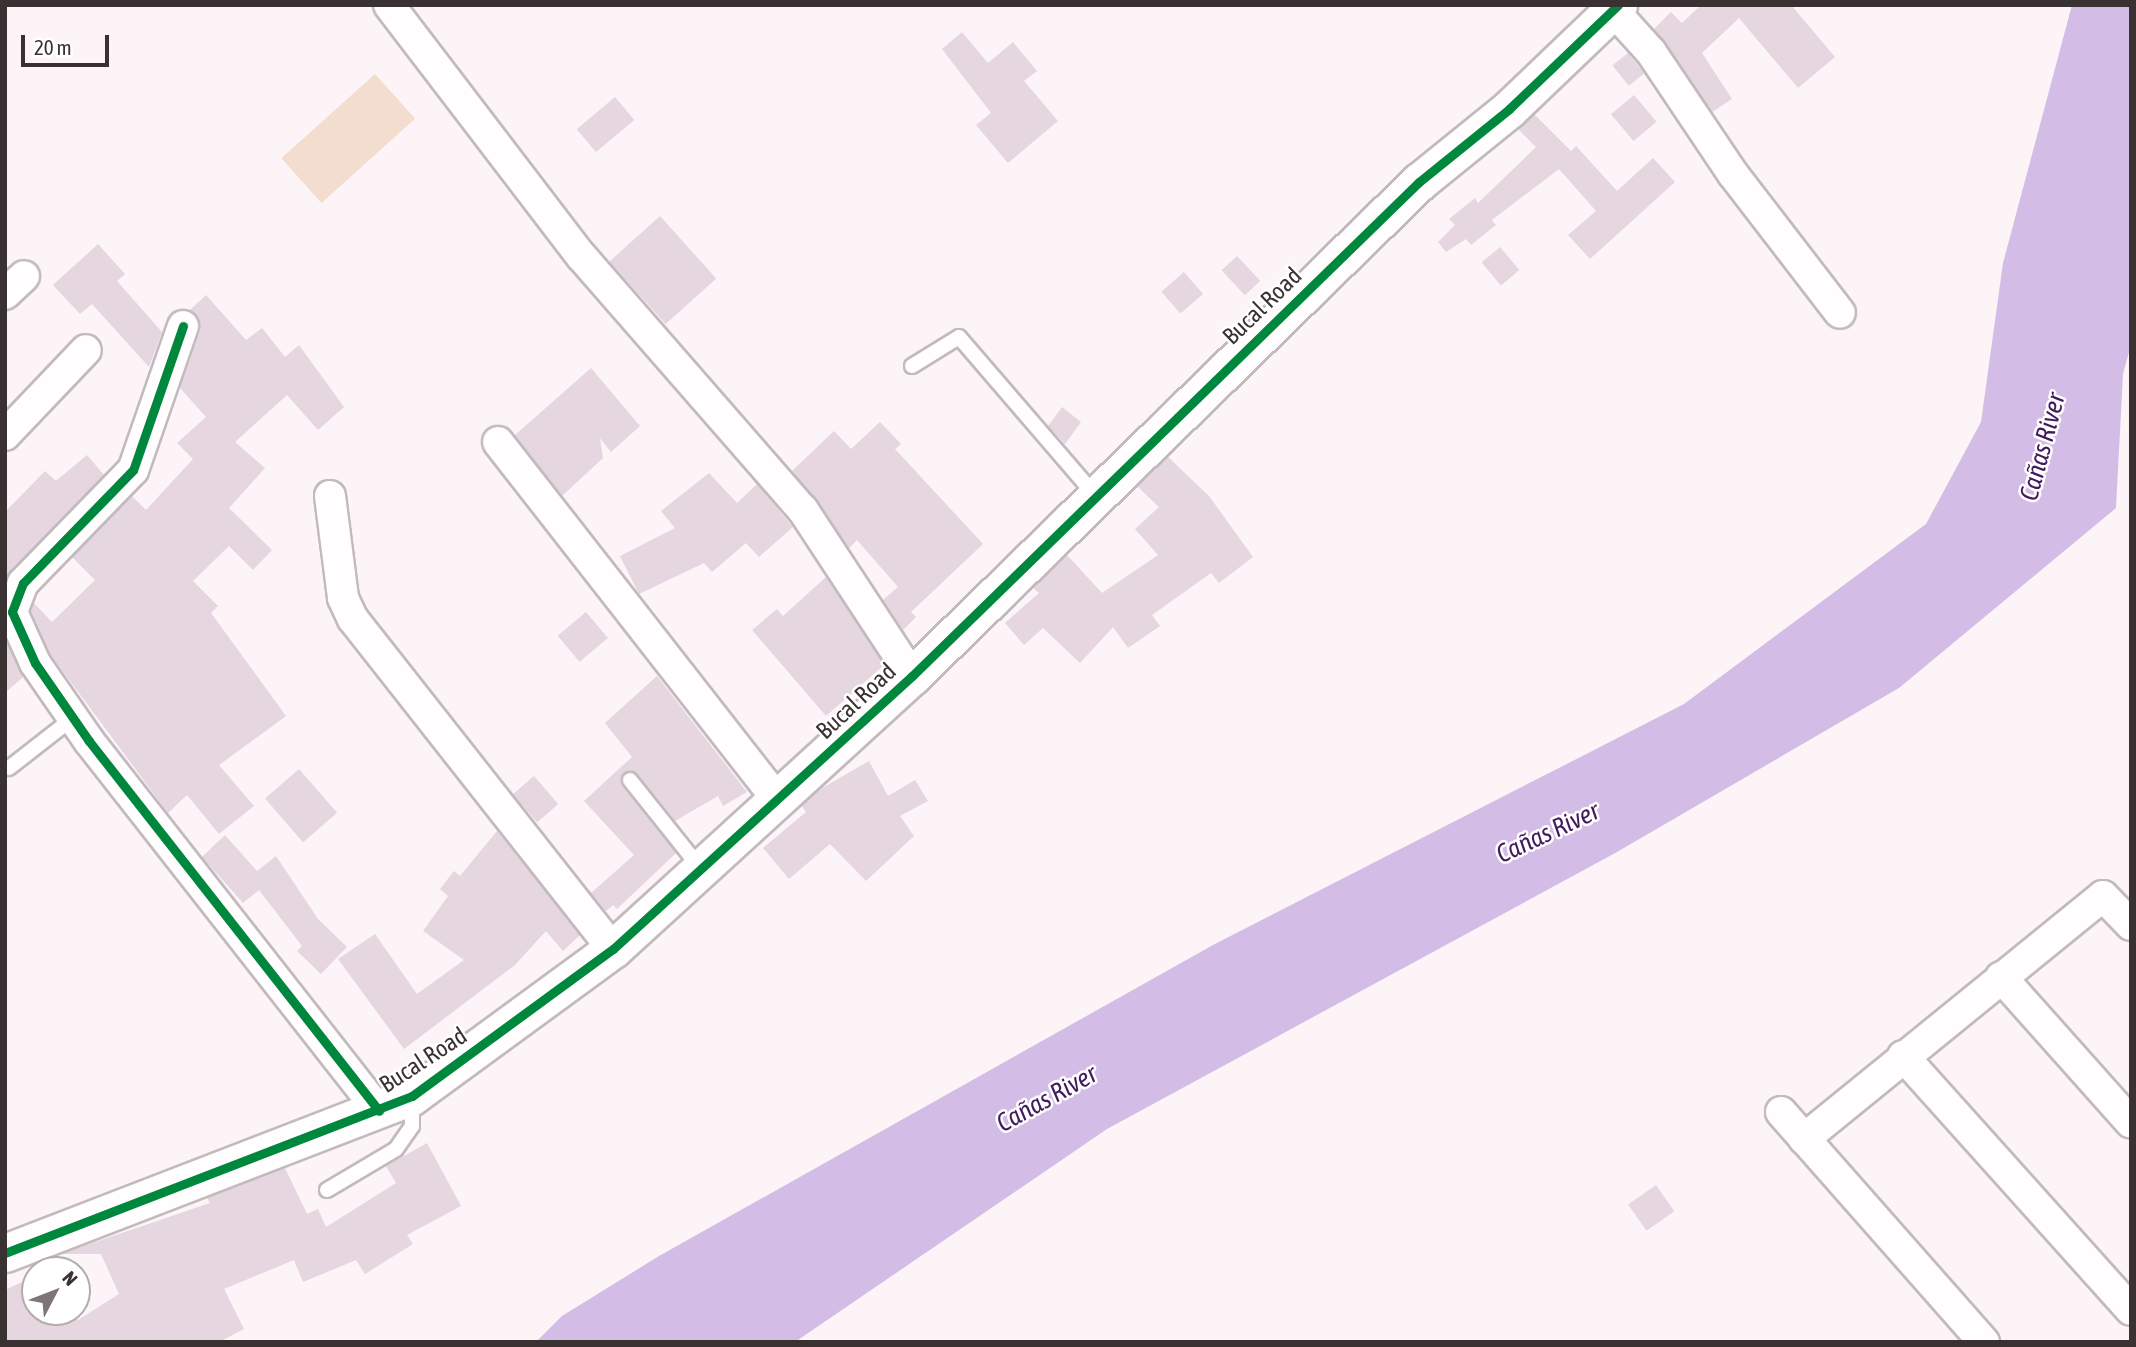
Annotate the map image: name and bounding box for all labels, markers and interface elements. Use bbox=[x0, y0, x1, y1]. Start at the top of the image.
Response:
scale bar bbox=[24, 21, 112, 65]
text: 20 m bbox=[34, 35, 72, 59]
street label: Bucal Road bbox=[1217, 261, 1307, 351]
water label: Cañas River bbox=[2014, 390, 2072, 504]
street label: Bucal Road bbox=[810, 657, 902, 745]
water label: Cañas River bbox=[1491, 796, 1605, 870]
street label: Bucal Road bbox=[374, 1021, 472, 1099]
water label: Cañas River bbox=[991, 1059, 1103, 1139]
north arrow bbox=[21, 1256, 91, 1326]
text: N bbox=[58, 1267, 82, 1290]

